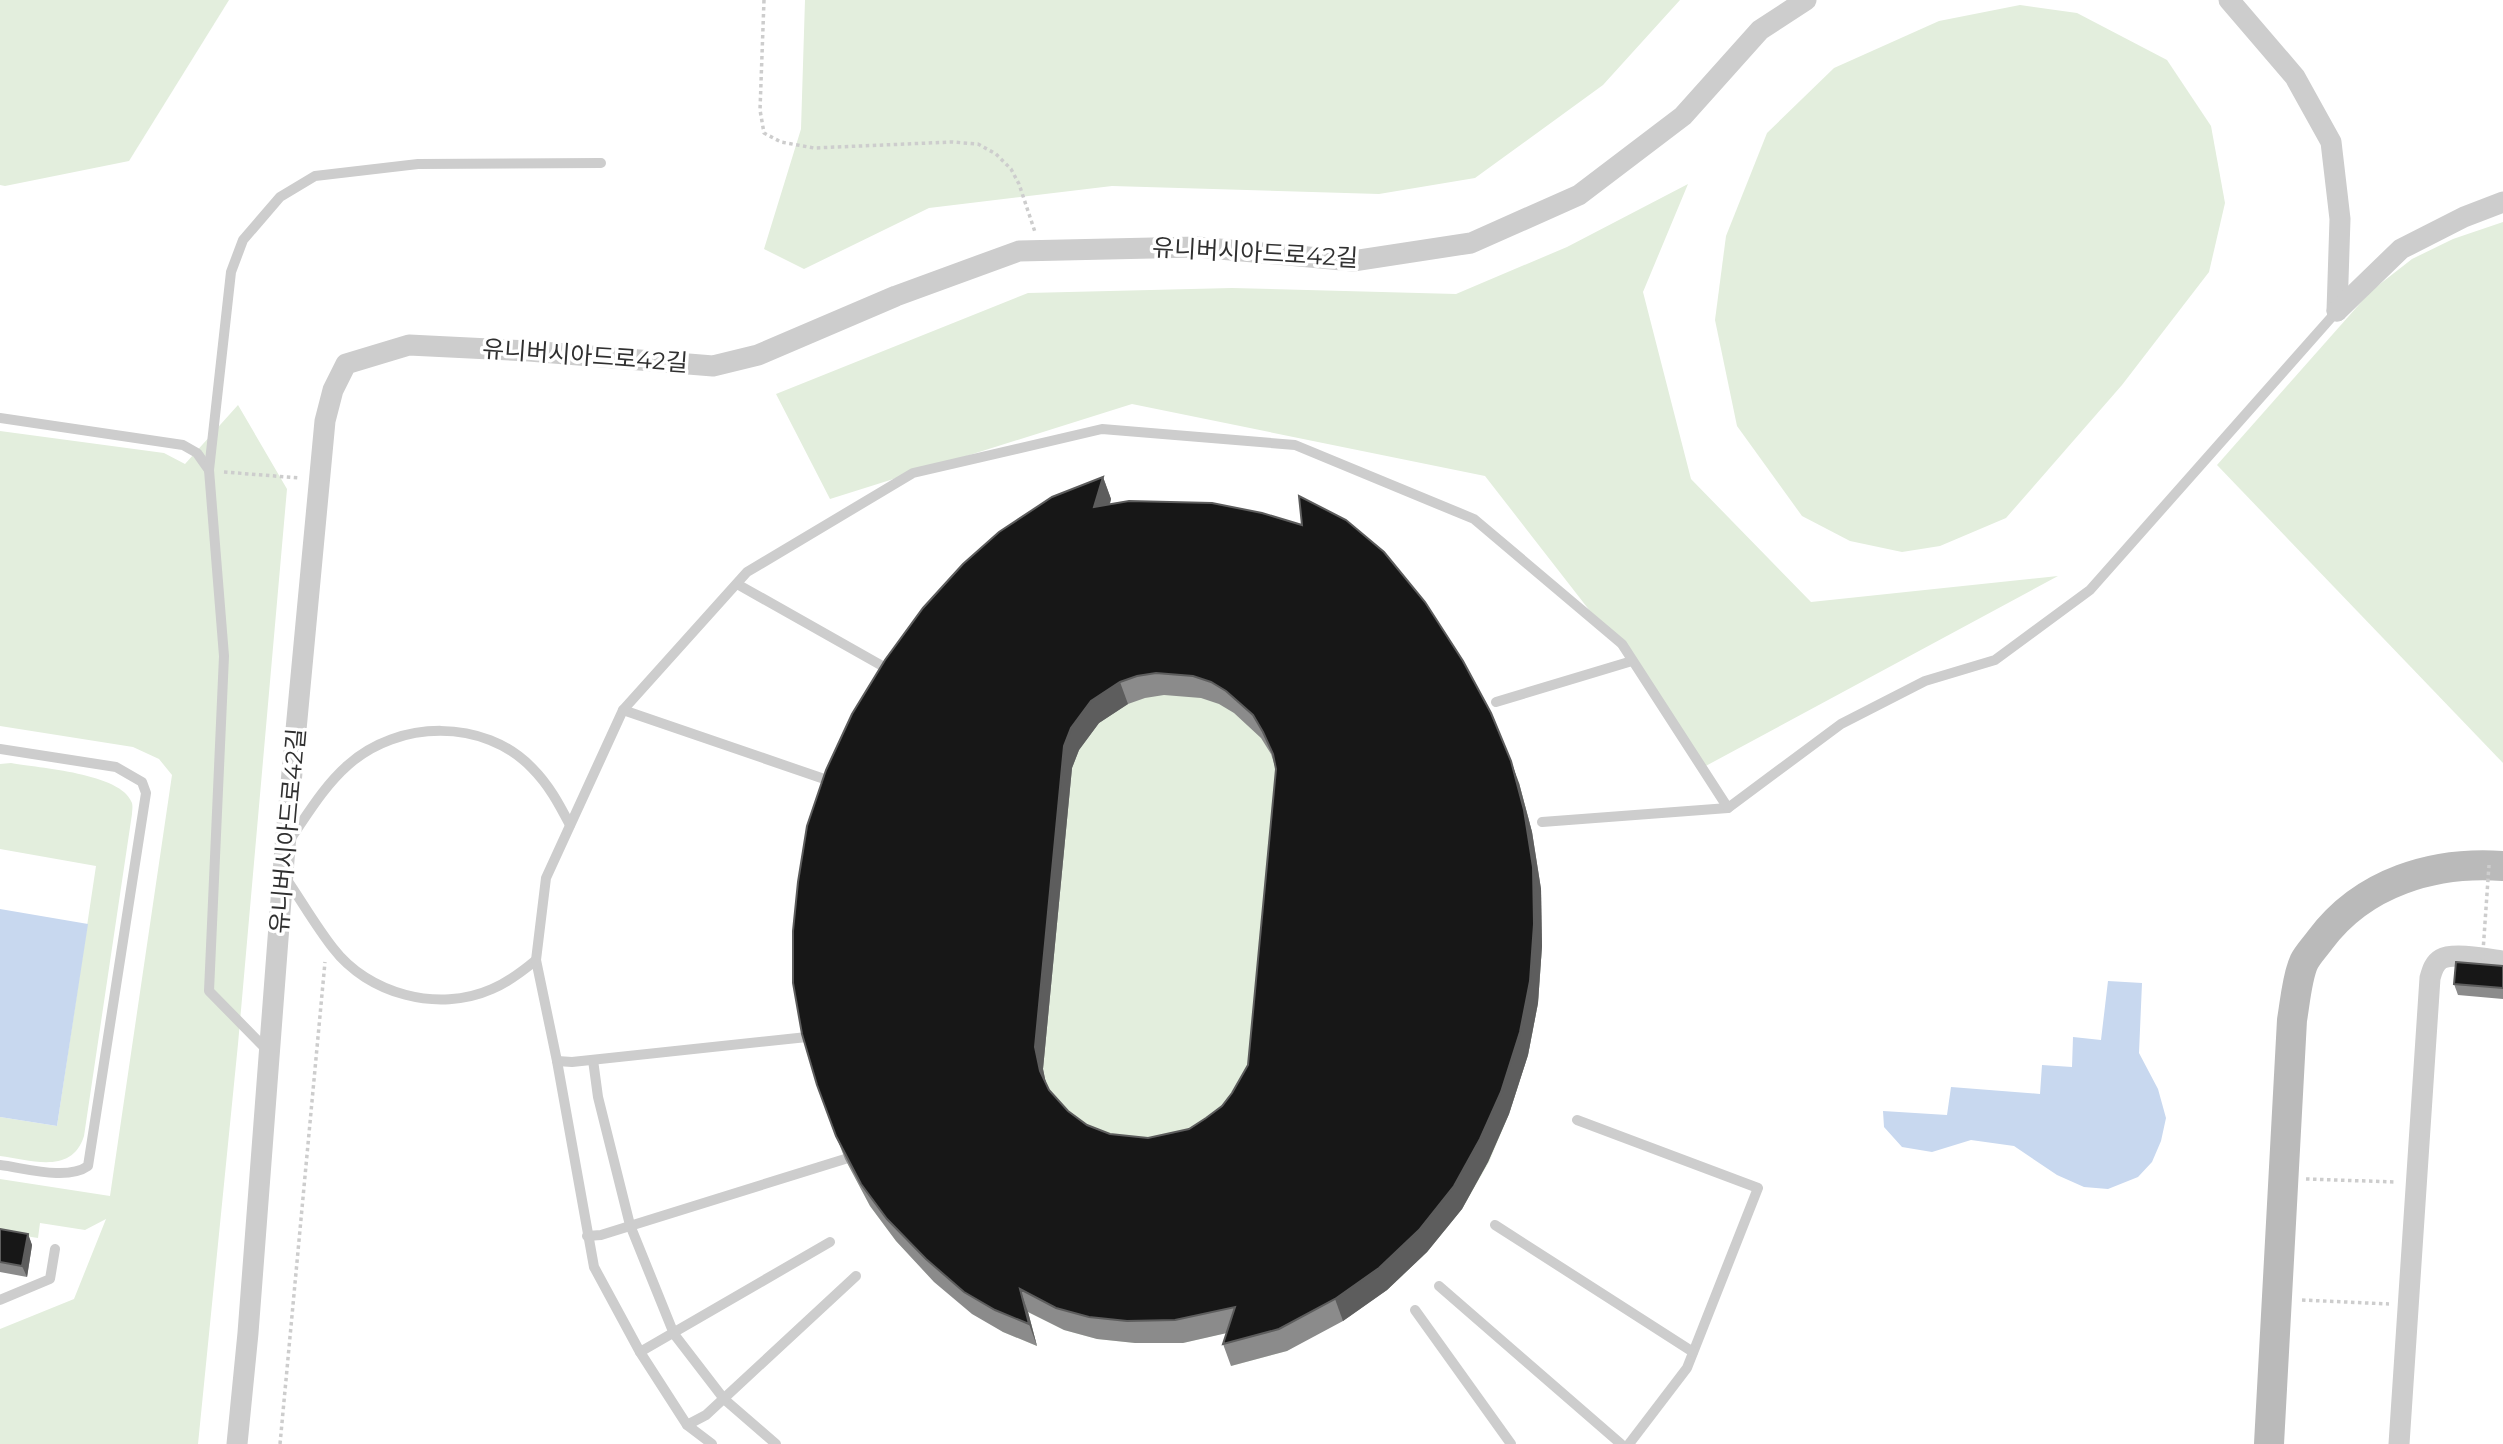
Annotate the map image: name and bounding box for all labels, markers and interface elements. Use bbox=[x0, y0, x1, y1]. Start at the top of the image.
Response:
street label: 유니버시아드로42길 bbox=[1151, 233, 1359, 272]
street label: 유니버시아드로42길 bbox=[481, 334, 689, 377]
street label: 유니버시아드로42길 bbox=[264, 727, 311, 935]

